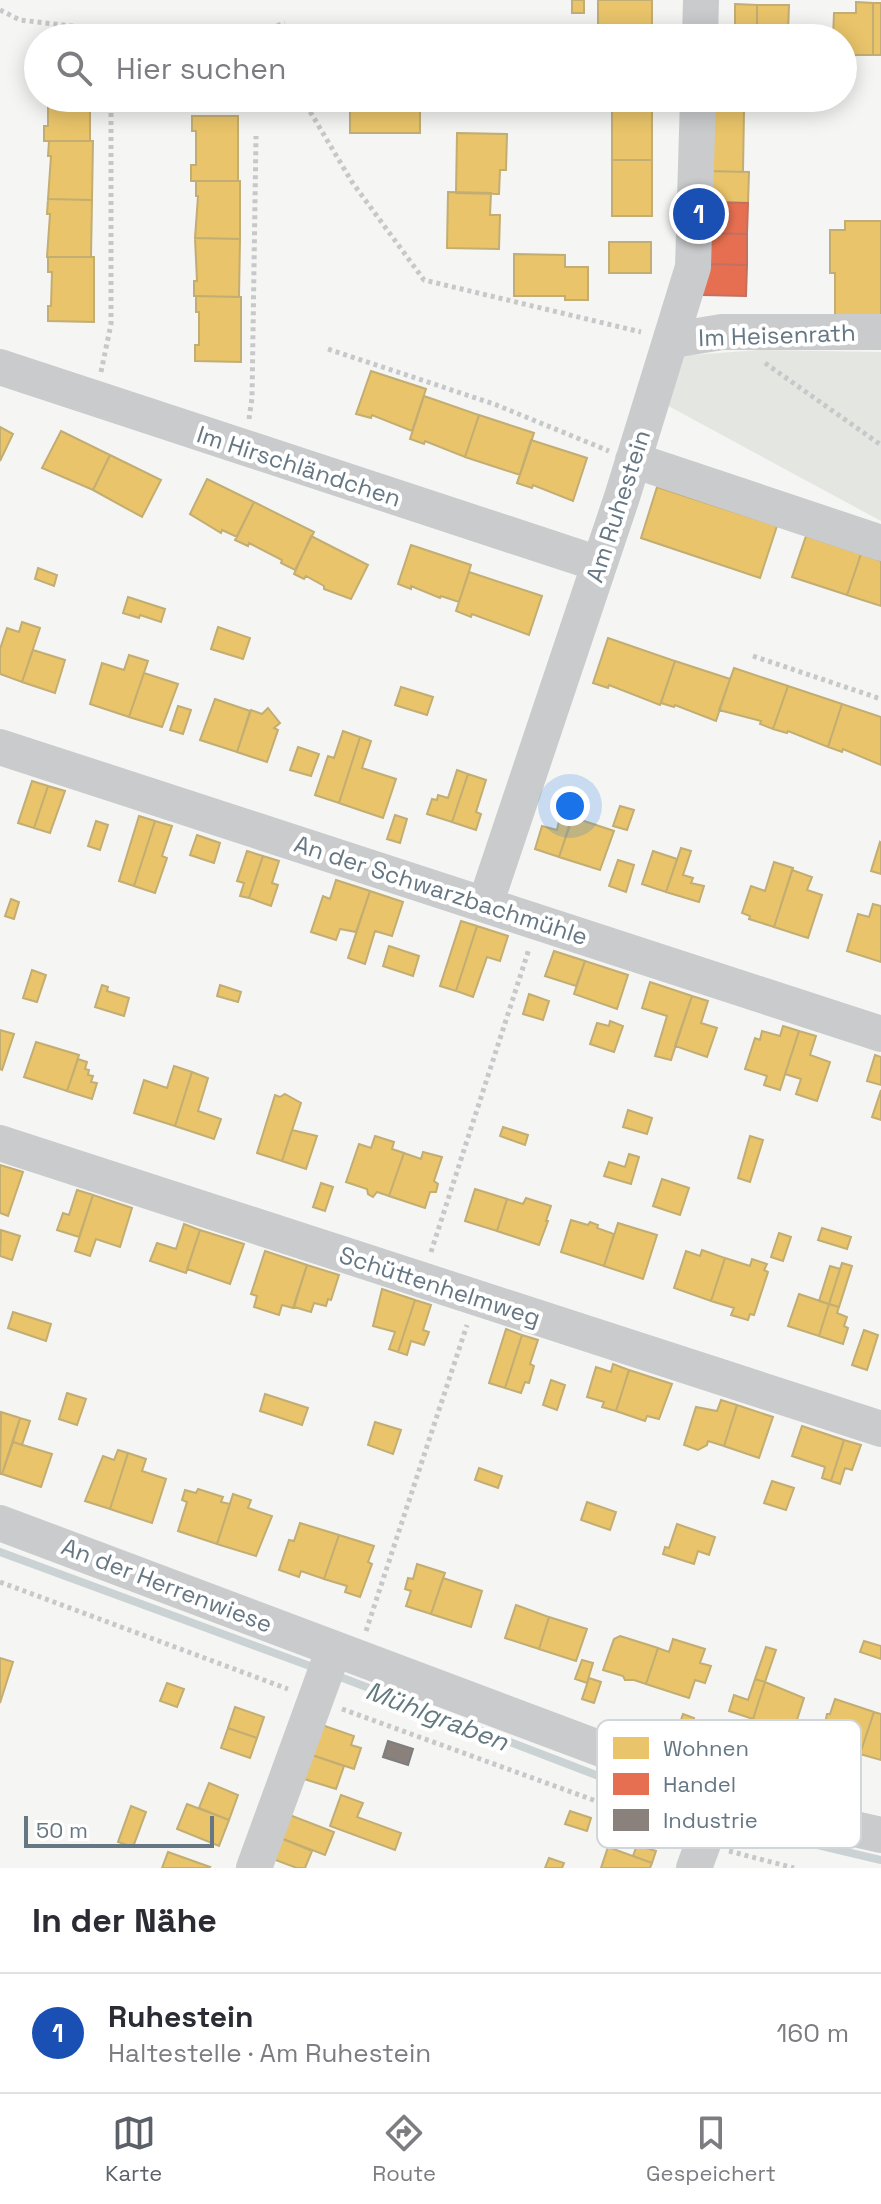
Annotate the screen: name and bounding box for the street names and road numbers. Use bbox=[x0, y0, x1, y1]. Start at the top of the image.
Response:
street label: Im Heisenrath bbox=[698, 317, 856, 353]
street label: Im Hirschländchen bbox=[193, 418, 405, 514]
street label: Am Ruhestein bbox=[579, 426, 657, 586]
street label: An der Schwarzbachmühle bbox=[290, 828, 592, 952]
street label: Schüttenhelmweg bbox=[335, 1239, 545, 1333]
street label: An der Herrenwiese bbox=[57, 1530, 277, 1640]

